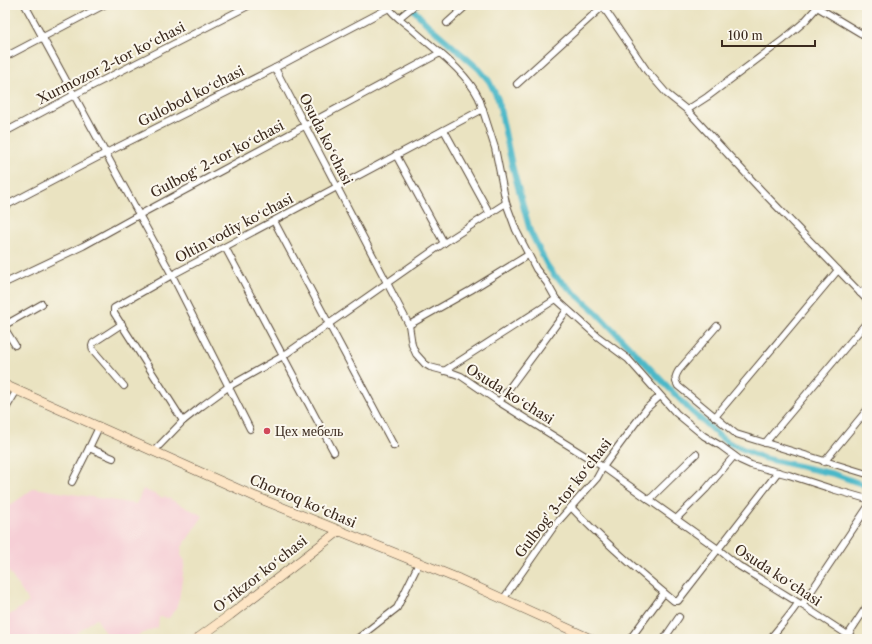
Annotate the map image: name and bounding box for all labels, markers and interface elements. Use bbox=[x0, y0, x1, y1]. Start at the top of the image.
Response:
street label: Xurmozor 2-tor koʻchasi bbox=[33, 18, 188, 109]
scale bar bbox=[722, 22, 815, 48]
text: 100 m bbox=[728, 28, 763, 43]
street label: Gulobod koʻchasi bbox=[135, 62, 247, 130]
street label: Osuda koʻchasi bbox=[295, 90, 357, 188]
street label: Gulbogʻ 2-tor koʻchasi bbox=[147, 116, 287, 202]
street label: Oltin vodiy koʻchasi bbox=[172, 189, 296, 267]
street label: Osuda koʻchasi bbox=[463, 360, 557, 428]
place label: Цех мебель bbox=[275, 422, 343, 440]
marker: Цех мебель bbox=[262, 426, 272, 436]
street label: Gulbog' 3-tor koʻchasi bbox=[511, 435, 615, 561]
street label: Chortoq koʻchasi bbox=[247, 470, 359, 532]
street label: Oʻrikzor koʻchasi bbox=[209, 532, 311, 616]
street label: Osuda koʻchasi bbox=[731, 540, 825, 610]

